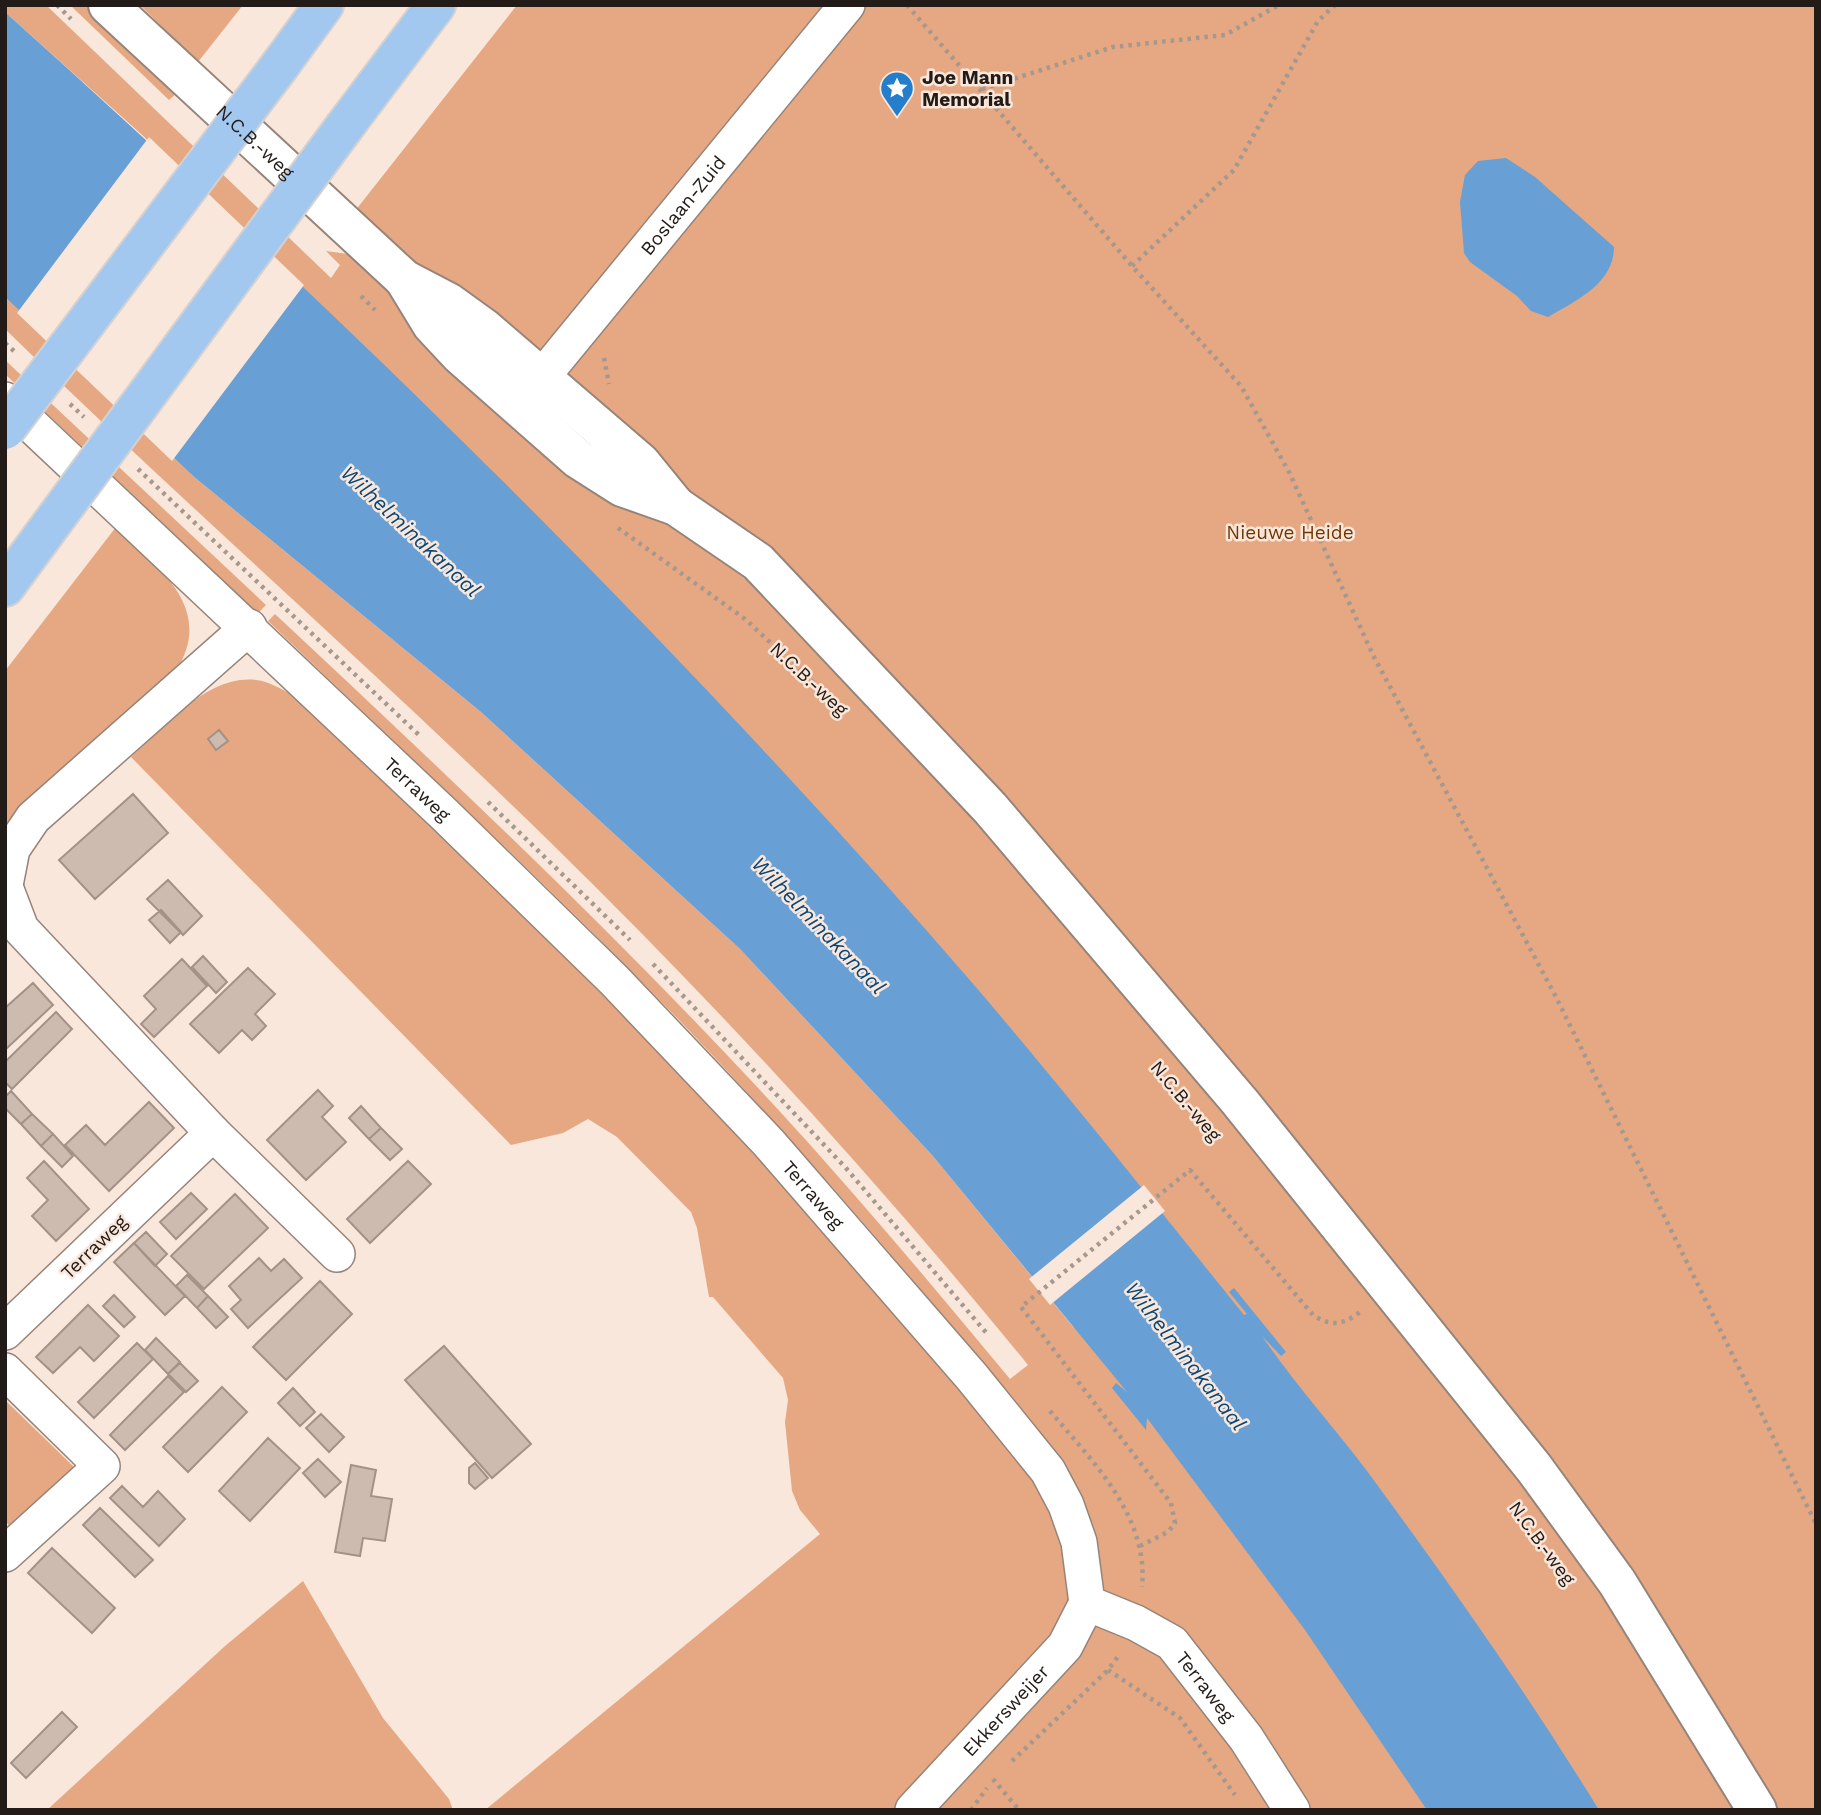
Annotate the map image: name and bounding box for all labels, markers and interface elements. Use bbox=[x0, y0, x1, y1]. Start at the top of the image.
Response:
place label: Joe Mann Memorial bbox=[922, 66, 1013, 111]
place icon: Joe Mann Memorial bbox=[878, 69, 916, 118]
street label: N.C.B.-weg bbox=[212, 100, 300, 184]
street label: Boslaan-Zuid bbox=[635, 151, 730, 260]
water label: Wilhelminakanaal bbox=[336, 460, 486, 602]
park label: Nieuwe Heide bbox=[1226, 521, 1354, 544]
street label: N.C.B.-weg bbox=[765, 637, 853, 721]
street label: Terraweg bbox=[379, 752, 456, 826]
water label: Wilhelminakanaal bbox=[747, 851, 891, 999]
street label: N.C.B.-weg bbox=[1146, 1056, 1227, 1147]
street label: Terraweg bbox=[778, 1156, 850, 1234]
street label: Terraweg bbox=[56, 1209, 132, 1284]
water label: Wilhelminakanaal bbox=[1120, 1277, 1252, 1435]
street label: N.C.B.-weg bbox=[1504, 1497, 1581, 1590]
street label: Terraweg bbox=[1171, 1647, 1241, 1727]
street label: Ekkersweijer bbox=[957, 1660, 1054, 1761]

